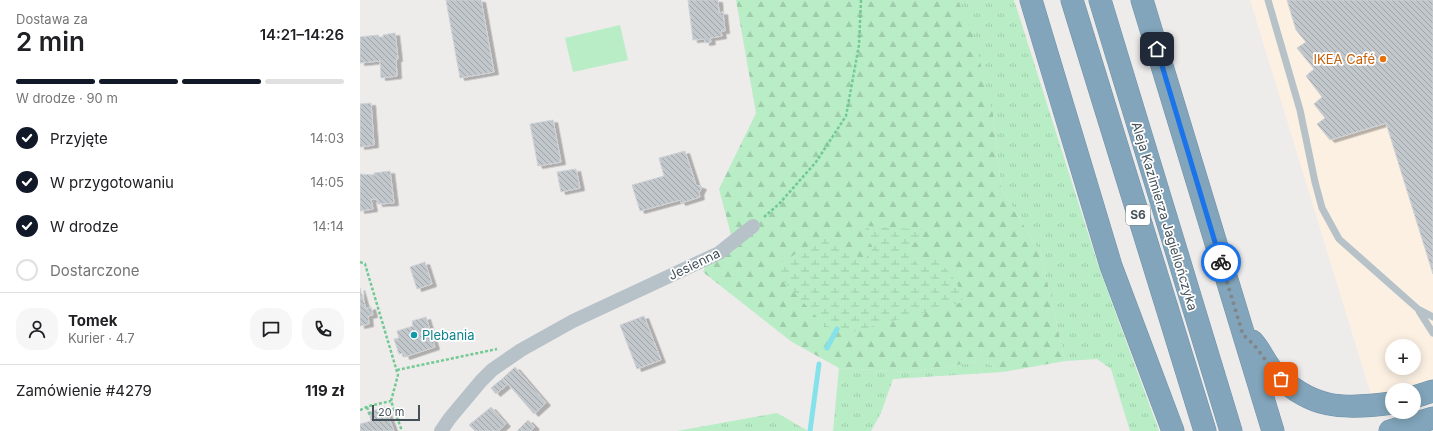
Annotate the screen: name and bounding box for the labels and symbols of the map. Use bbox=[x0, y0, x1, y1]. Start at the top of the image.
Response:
pin bbox=[1140, 32, 1174, 66]
place label: IKEA Café bbox=[1314, 51, 1375, 67]
marker: IKEA Café bbox=[1378, 54, 1388, 64]
street label: Aleja Kazimierza Jagiellończyka bbox=[1129, 120, 1201, 312]
road number: S6 bbox=[1126, 205, 1150, 225]
courier bbox=[1201, 242, 1241, 282]
street label: Jesienna bbox=[666, 245, 722, 283]
place label: Plebania bbox=[422, 327, 475, 343]
marker: Plebania bbox=[409, 330, 419, 340]
pin bbox=[1264, 362, 1298, 396]
scale bar bbox=[372, 403, 420, 422]

